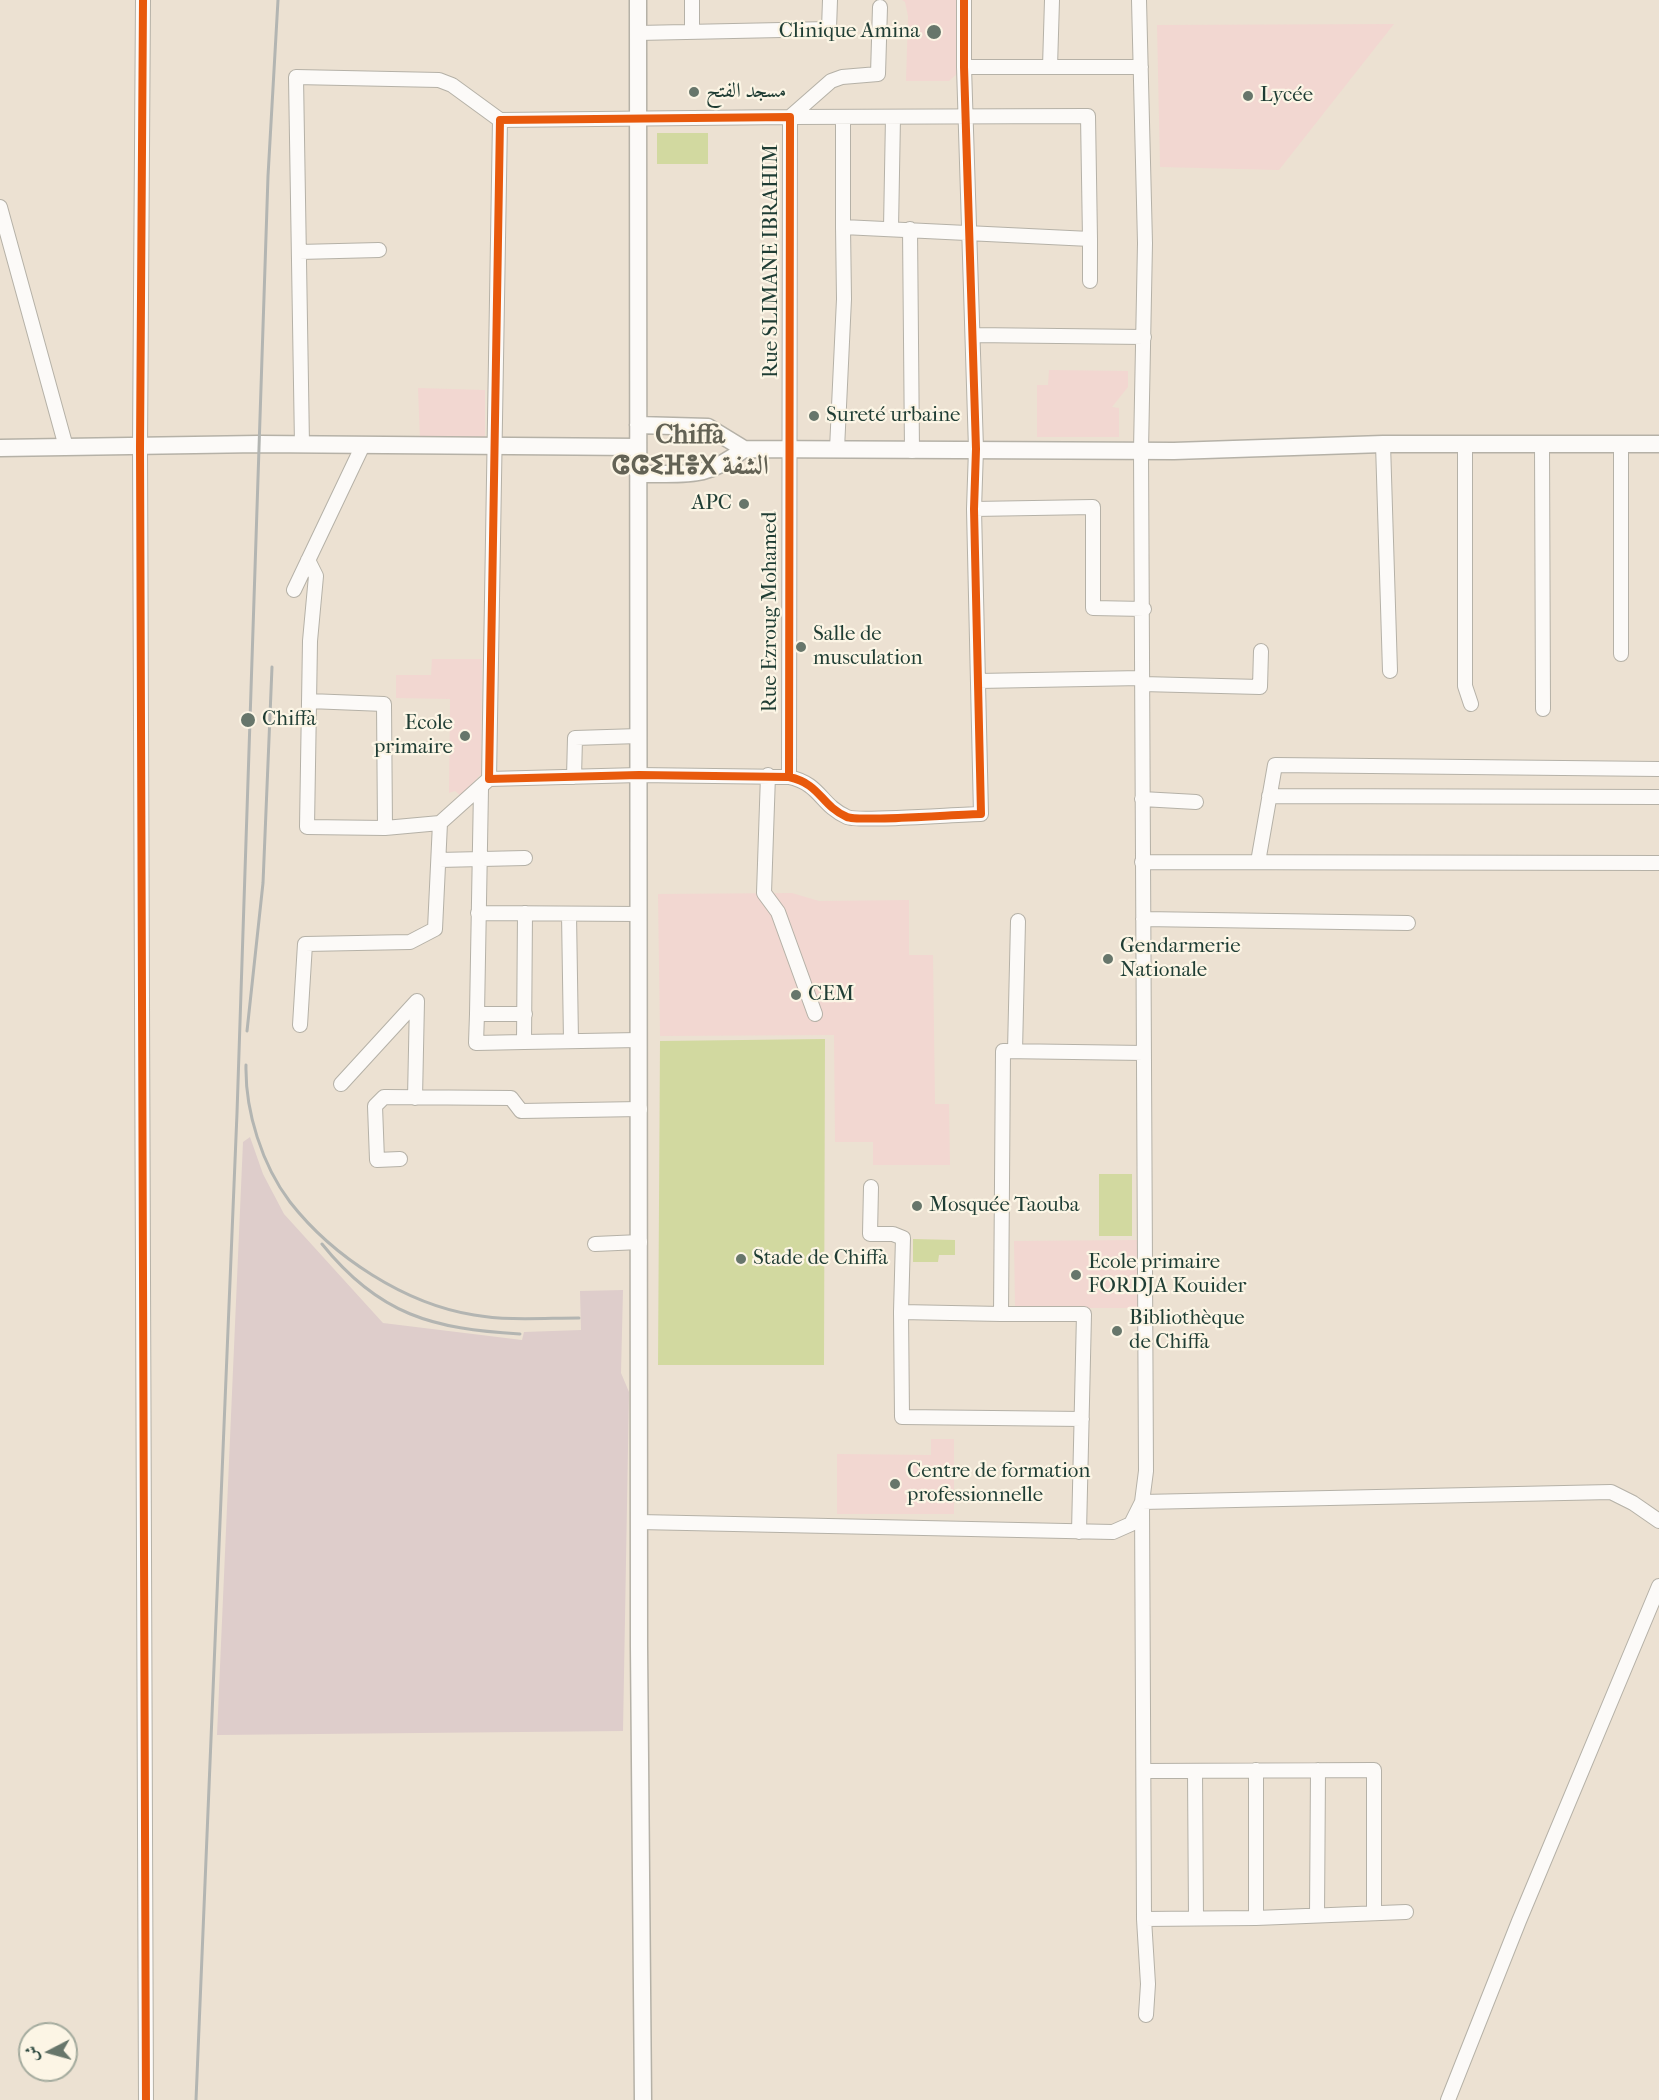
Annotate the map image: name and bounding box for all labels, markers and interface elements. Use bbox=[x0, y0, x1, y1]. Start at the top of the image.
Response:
place label: Clinique Amina bbox=[779, 19, 920, 45]
marker: Clinique Amina bbox=[925, 23, 943, 41]
place label: مسجد الفتح bbox=[706, 79, 786, 105]
place label: Lycée bbox=[1260, 83, 1313, 109]
marker: مسجد الفتح bbox=[687, 85, 701, 99]
marker: Lycée bbox=[1241, 89, 1255, 103]
street label: Rue SLIMANE IBRAHIM bbox=[759, 144, 785, 378]
place label: Sureté urbaine bbox=[826, 403, 960, 429]
marker: Sureté urbaine bbox=[807, 409, 821, 423]
district label: Chiffa ⵛⵛⵉⴼⴻⵝ الشفة bbox=[611, 420, 769, 483]
place label: APC bbox=[692, 491, 732, 517]
marker: APC bbox=[737, 497, 751, 511]
street label: Rue Ezroug Mohamed bbox=[758, 512, 784, 712]
place label: Salle de musculation bbox=[813, 622, 923, 672]
marker: Salle de musculation bbox=[794, 640, 808, 654]
place label: Chiffa bbox=[262, 707, 316, 733]
marker: Chiffa bbox=[239, 711, 257, 729]
place label: Ecole primaire bbox=[374, 711, 453, 761]
marker: Ecole primaire bbox=[458, 729, 472, 743]
place label: Gendarmerie Nationale bbox=[1120, 934, 1241, 984]
marker: Gendarmerie Nationale bbox=[1101, 952, 1115, 966]
place label: CEM bbox=[808, 982, 854, 1008]
marker: CEM bbox=[789, 988, 803, 1002]
place label: Mosquée Taouba bbox=[929, 1193, 1079, 1219]
marker: Mosquée Taouba bbox=[910, 1199, 924, 1213]
place label: Stade de Chiffa bbox=[753, 1246, 888, 1272]
place label: Ecole primaire FORDJA Kouider bbox=[1088, 1250, 1247, 1300]
marker: Stade de Chiffa bbox=[734, 1252, 748, 1266]
marker: Ecole primaire FORDJA Kouider bbox=[1069, 1268, 1083, 1282]
place label: Bibliothèque de Chiffa bbox=[1129, 1306, 1245, 1356]
marker: Bibliothèque de Chiffa bbox=[1110, 1324, 1124, 1338]
place label: Centre de formation professionnelle bbox=[907, 1459, 1090, 1509]
marker: Centre de formation professionnelle bbox=[888, 1477, 902, 1491]
north arrow bbox=[18, 2022, 78, 2082]
text: ش bbox=[21, 2045, 42, 2063]

